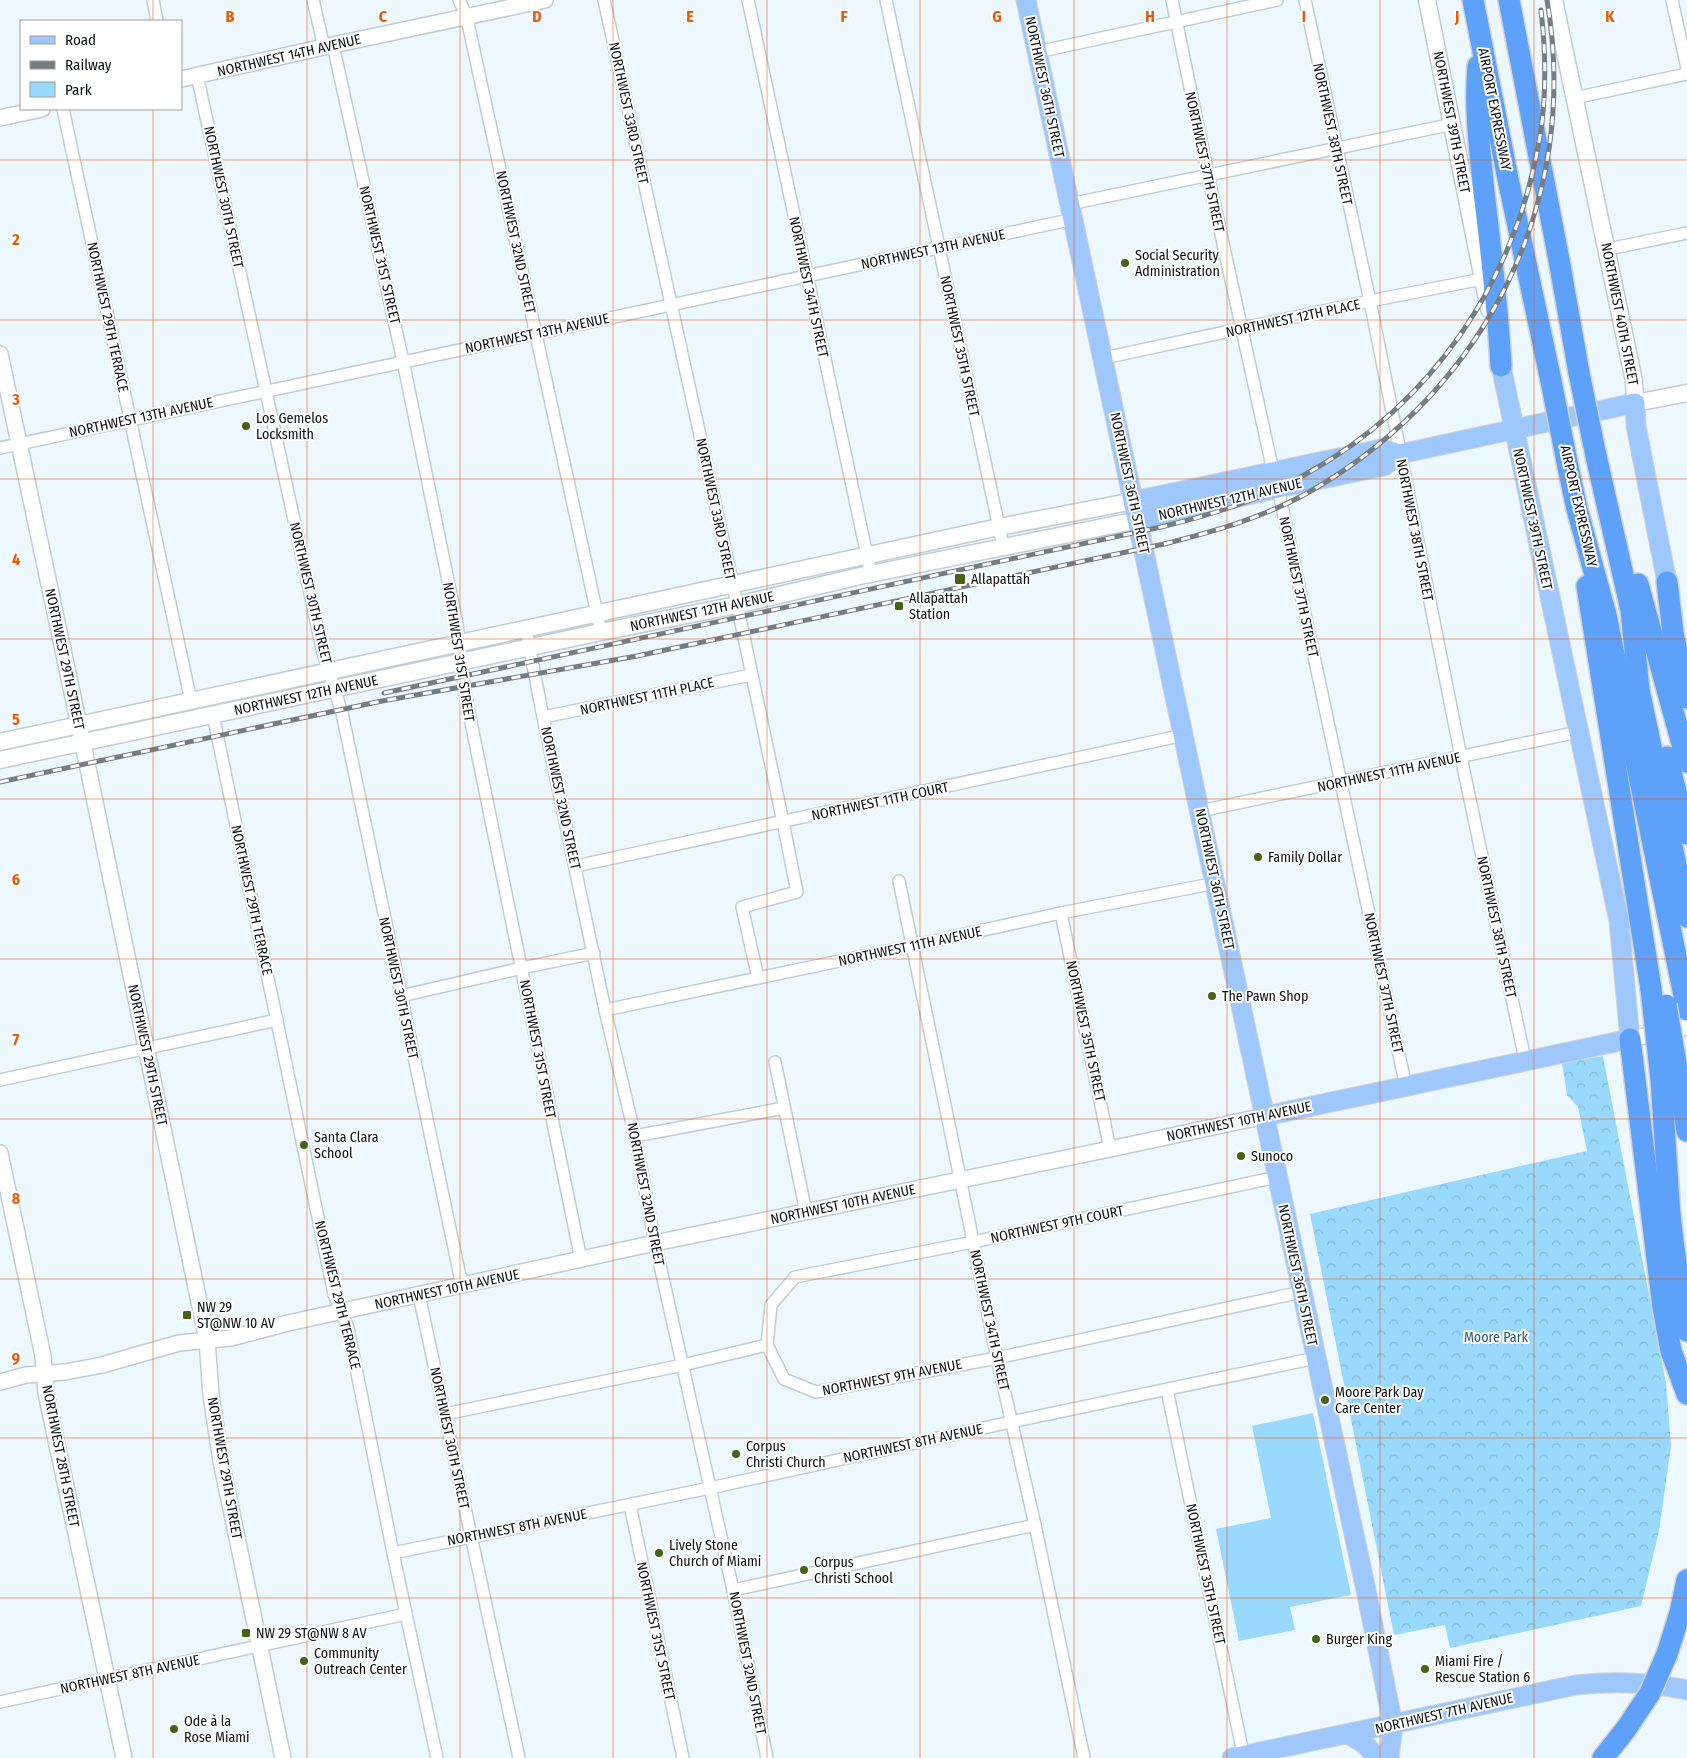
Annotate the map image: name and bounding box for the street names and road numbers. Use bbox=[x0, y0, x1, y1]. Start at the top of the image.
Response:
street label: NORTHWEST 36TH STREET bbox=[1021, 15, 1068, 160]
street label: NORTHWEST 14TH AVENUE bbox=[216, 31, 363, 80]
street label: NORTHWEST 33RD STREET bbox=[605, 40, 652, 186]
street label: AIRPORT EXPRESSWAY bbox=[1474, 46, 1515, 172]
street label: NORTHWEST 39TH STREET bbox=[1429, 50, 1474, 195]
street label: NORTHWEST 38TH STREET bbox=[1309, 62, 1356, 207]
street label: NORTHWEST 37TH STREET bbox=[1181, 90, 1228, 235]
street label: NORTHWEST 30TH STREET bbox=[200, 125, 247, 270]
street label: NORTHWEST 32ND STREET bbox=[492, 169, 539, 316]
street label: NORTHWEST 31ST STREET bbox=[355, 184, 404, 326]
street label: NORTHWEST 34TH STREET bbox=[785, 215, 832, 360]
street label: NORTHWEST 13TH AVENUE bbox=[860, 226, 1007, 273]
street label: NORTHWEST 29TH TERRACE bbox=[83, 241, 132, 394]
street label: NORTHWEST 40TH STREET bbox=[1597, 241, 1642, 387]
street label: NORTHWEST 35TH STREET bbox=[936, 274, 983, 419]
street label: NORTHWEST 12TH PLACE bbox=[1224, 296, 1362, 341]
street label: NORTHWEST 13TH AVENUE bbox=[464, 310, 611, 357]
street label: NORTHWEST 13TH AVENUE bbox=[68, 394, 215, 441]
street label: NORTHWEST 36TH STREET bbox=[1106, 411, 1153, 556]
street label: NORTHWEST 33RD STREET bbox=[692, 436, 739, 582]
street label: AIRPORT EXPRESSWAY bbox=[1556, 444, 1601, 569]
street label: NORTHWEST 39TH STREET bbox=[1509, 447, 1556, 592]
street label: NORTHWEST 38TH STREET bbox=[1392, 458, 1437, 603]
street label: NORTHWEST 12TH AVENUE bbox=[1157, 475, 1304, 524]
street label: NORTHWEST 37TH STREET bbox=[1275, 515, 1322, 660]
street label: NORTHWEST 30TH STREET bbox=[286, 521, 335, 666]
street label: NORTHWEST 31ST STREET bbox=[439, 581, 478, 724]
street label: NORTHWEST 29TH STREET bbox=[41, 587, 88, 732]
street label: NORTHWEST 12TH AVENUE bbox=[629, 588, 776, 635]
street label: NORTHWEST 12TH AVENUE bbox=[233, 672, 380, 719]
street label: NORTHWEST 11TH PLACE bbox=[579, 674, 716, 719]
street label: NORTHWEST 32ND STREET bbox=[537, 725, 584, 872]
street label: NORTHWEST 11TH AVENUE bbox=[1316, 749, 1463, 796]
street label: NORTHWEST 11TH COURT bbox=[810, 779, 951, 824]
street label: NORTHWEST 36TH STREET bbox=[1191, 807, 1238, 952]
street label: NORTHWEST 29TH TERRACE bbox=[227, 824, 276, 977]
street label: NORTHWEST 38TH STREET bbox=[1473, 855, 1520, 1000]
street label: NORTHWEST 37TH STREET bbox=[1360, 911, 1407, 1056]
street label: NORTHWEST 30TH STREET bbox=[375, 916, 422, 1061]
street label: NORTHWEST 11TH AVENUE bbox=[837, 923, 984, 970]
street label: NORTHWEST 35TH STREET bbox=[1062, 959, 1109, 1104]
street label: NORTHWEST 31ST STREET bbox=[516, 978, 559, 1120]
street label: NORTHWEST 29TH STREET bbox=[124, 983, 171, 1128]
street label: NORTHWEST 10TH AVENUE bbox=[1165, 1098, 1314, 1145]
street label: NORTHWEST 32ND STREET bbox=[623, 1121, 668, 1268]
street label: NORTHWEST 10TH AVENUE bbox=[769, 1181, 918, 1228]
street label: NORTHWEST 9TH COURT bbox=[989, 1202, 1126, 1247]
street label: NORTHWEST 36TH STREET bbox=[1274, 1203, 1321, 1348]
street label: NORTHWEST 29TH TERRACE bbox=[311, 1219, 364, 1372]
street label: NORTHWEST 34TH STREET bbox=[966, 1248, 1013, 1393]
street label: NORTHWEST 10TH AVENUE bbox=[373, 1266, 522, 1313]
street label: NORTHWEST 9TH AVENUE bbox=[821, 1356, 964, 1399]
street label: NORTHWEST 30TH STREET bbox=[426, 1366, 473, 1511]
street label: NORTHWEST 28TH STREET bbox=[38, 1384, 83, 1529]
street label: NORTHWEST 29TH STREET bbox=[204, 1396, 245, 1541]
street label: NORTHWEST 8TH AVENUE bbox=[842, 1420, 985, 1467]
street label: NORTHWEST 35TH STREET bbox=[1182, 1502, 1229, 1647]
street label: NORTHWEST 8TH AVENUE bbox=[446, 1506, 589, 1549]
street label: NORTHWEST 31ST STREET bbox=[633, 1560, 679, 1702]
street label: NORTHWEST 32ND STREET bbox=[725, 1590, 770, 1737]
street label: NORTHWEST 8TH AVENUE bbox=[59, 1651, 202, 1698]
street label: NORTHWEST 7TH AVENUE bbox=[1373, 1689, 1515, 1738]

